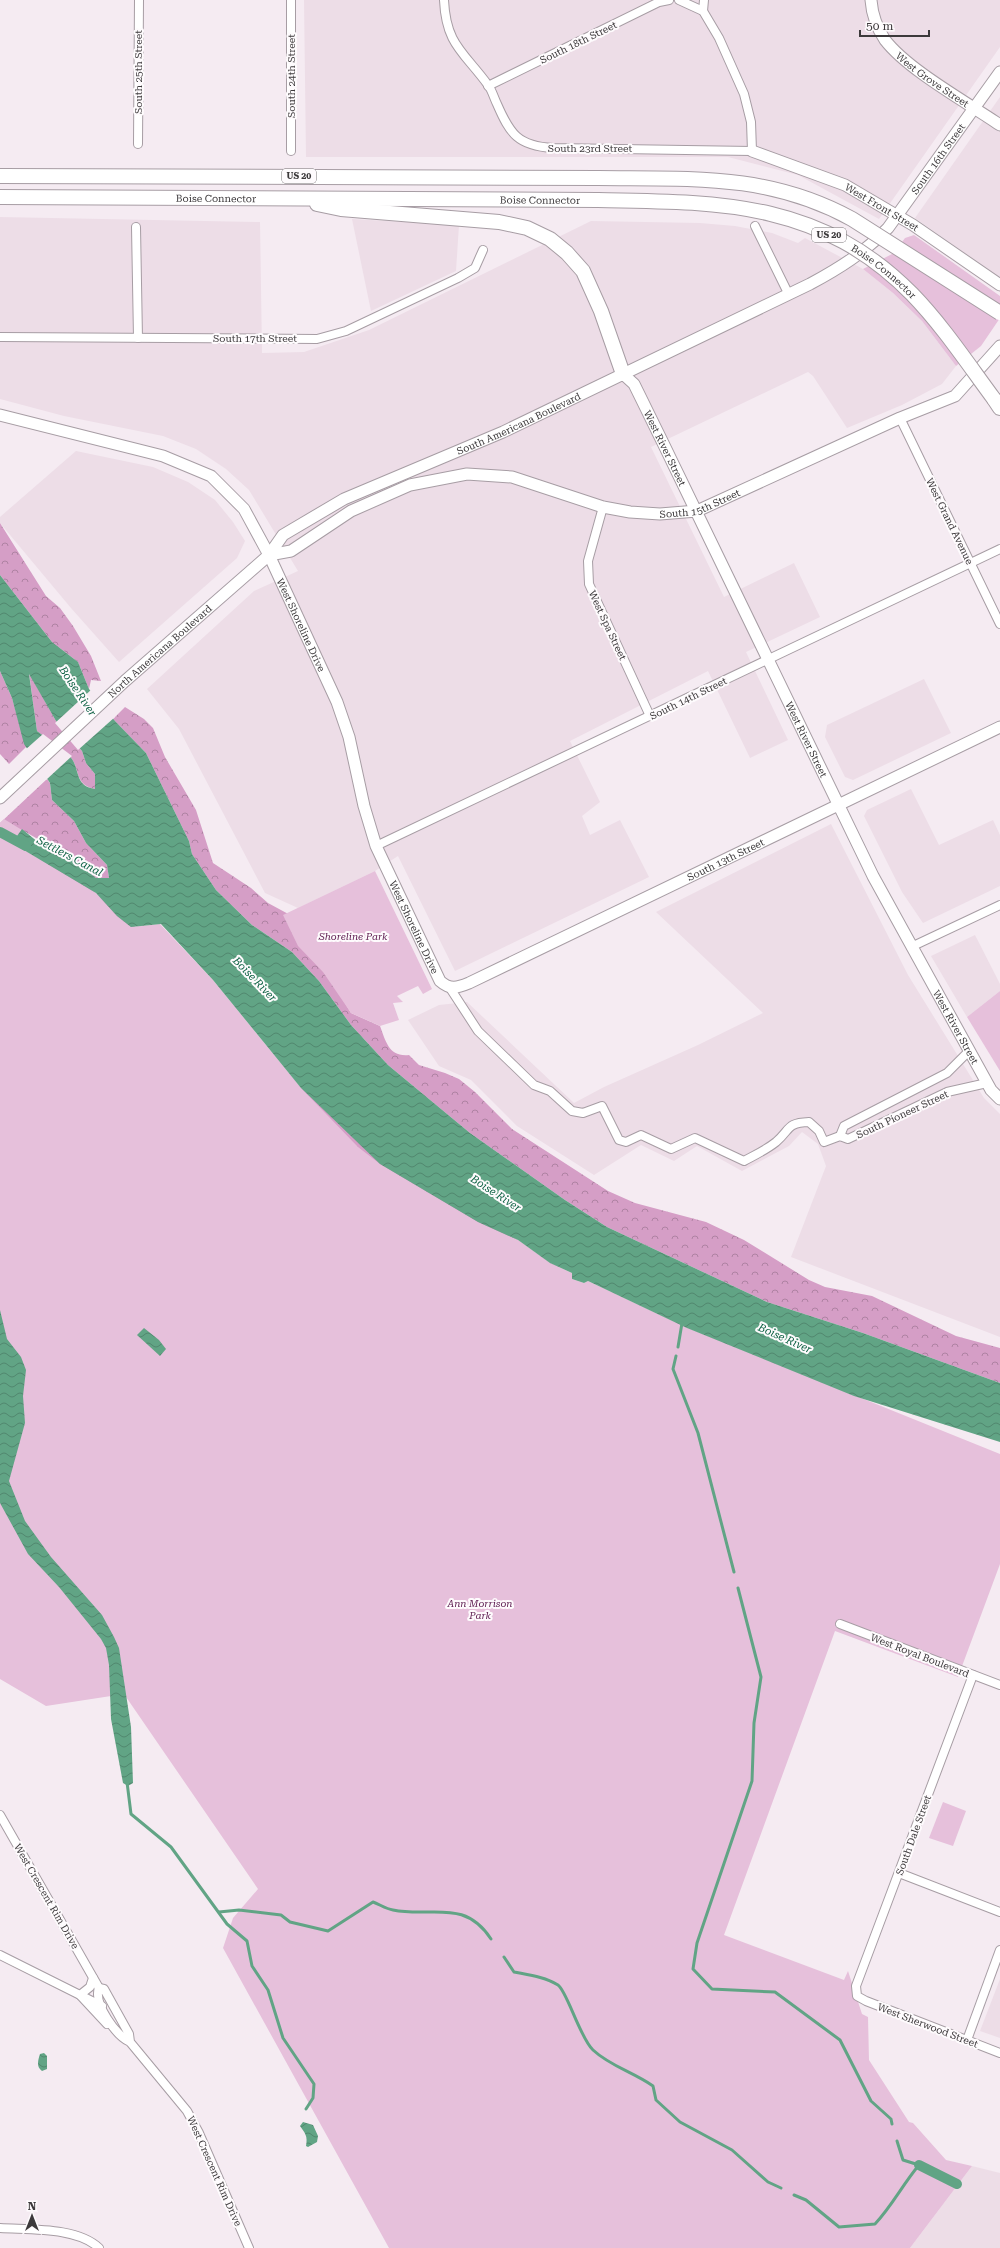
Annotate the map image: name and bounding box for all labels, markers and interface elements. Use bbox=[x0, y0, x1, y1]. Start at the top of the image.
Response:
scale bar bbox=[860, 12, 929, 38]
street label: South 18th Street bbox=[538, 19, 619, 66]
text: 50 m bbox=[866, 19, 893, 33]
street label: South 25th Street bbox=[133, 30, 144, 114]
street label: South 24th Street bbox=[286, 34, 297, 118]
street label: West Grove Street bbox=[894, 50, 971, 110]
street label: South 16th Street bbox=[909, 121, 967, 196]
street label: South 23rd Street bbox=[548, 143, 632, 154]
road number: US 20 bbox=[282, 169, 316, 183]
street label: West Front Street bbox=[843, 181, 921, 233]
street label: Boise Connector bbox=[176, 193, 256, 204]
street label: Boise Connector bbox=[500, 195, 580, 206]
road number: US 20 bbox=[812, 228, 846, 242]
street label: Boise Connector bbox=[849, 242, 918, 301]
street label: South 17th Street bbox=[213, 333, 297, 344]
street label: South Americana Boulevard bbox=[455, 390, 583, 457]
street label: West River Street bbox=[642, 408, 688, 488]
street label: West Grand Avenue bbox=[924, 476, 975, 567]
street label: South 15th Street bbox=[659, 487, 742, 520]
street label: West Shoreline Drive bbox=[275, 577, 327, 674]
street label: West Spa Street bbox=[587, 589, 629, 662]
street label: North Americana Boulevard bbox=[106, 602, 214, 700]
water label: Boise River bbox=[56, 663, 99, 719]
street label: South 14th Street bbox=[648, 675, 729, 722]
street label: West River Street bbox=[783, 700, 829, 780]
water label: Settlers Canal bbox=[34, 833, 105, 879]
street label: South 13th Street bbox=[685, 836, 766, 883]
street label: West Shoreline Drive bbox=[387, 879, 441, 976]
park label: Shoreline Park bbox=[318, 931, 388, 942]
water label: Boise River bbox=[229, 953, 279, 1005]
street label: West River Street bbox=[931, 988, 981, 1066]
street label: South Pioneer Street bbox=[855, 1088, 950, 1141]
water label: Boise River bbox=[467, 1172, 524, 1215]
water label: Boise River bbox=[755, 1320, 814, 1356]
park label: Ann Morrison Park bbox=[447, 1598, 512, 1621]
street label: West Royal Boulevard bbox=[869, 1632, 971, 1680]
street label: South Dale Street bbox=[894, 1793, 933, 1877]
street label: West Crescent Rim Drive bbox=[12, 1842, 81, 1951]
street label: West Sherwood Street bbox=[876, 2001, 980, 2050]
street label: West Crescent Rim Drive bbox=[185, 2114, 244, 2228]
north arrow bbox=[12, 2196, 52, 2236]
text: N bbox=[28, 2200, 37, 2213]

